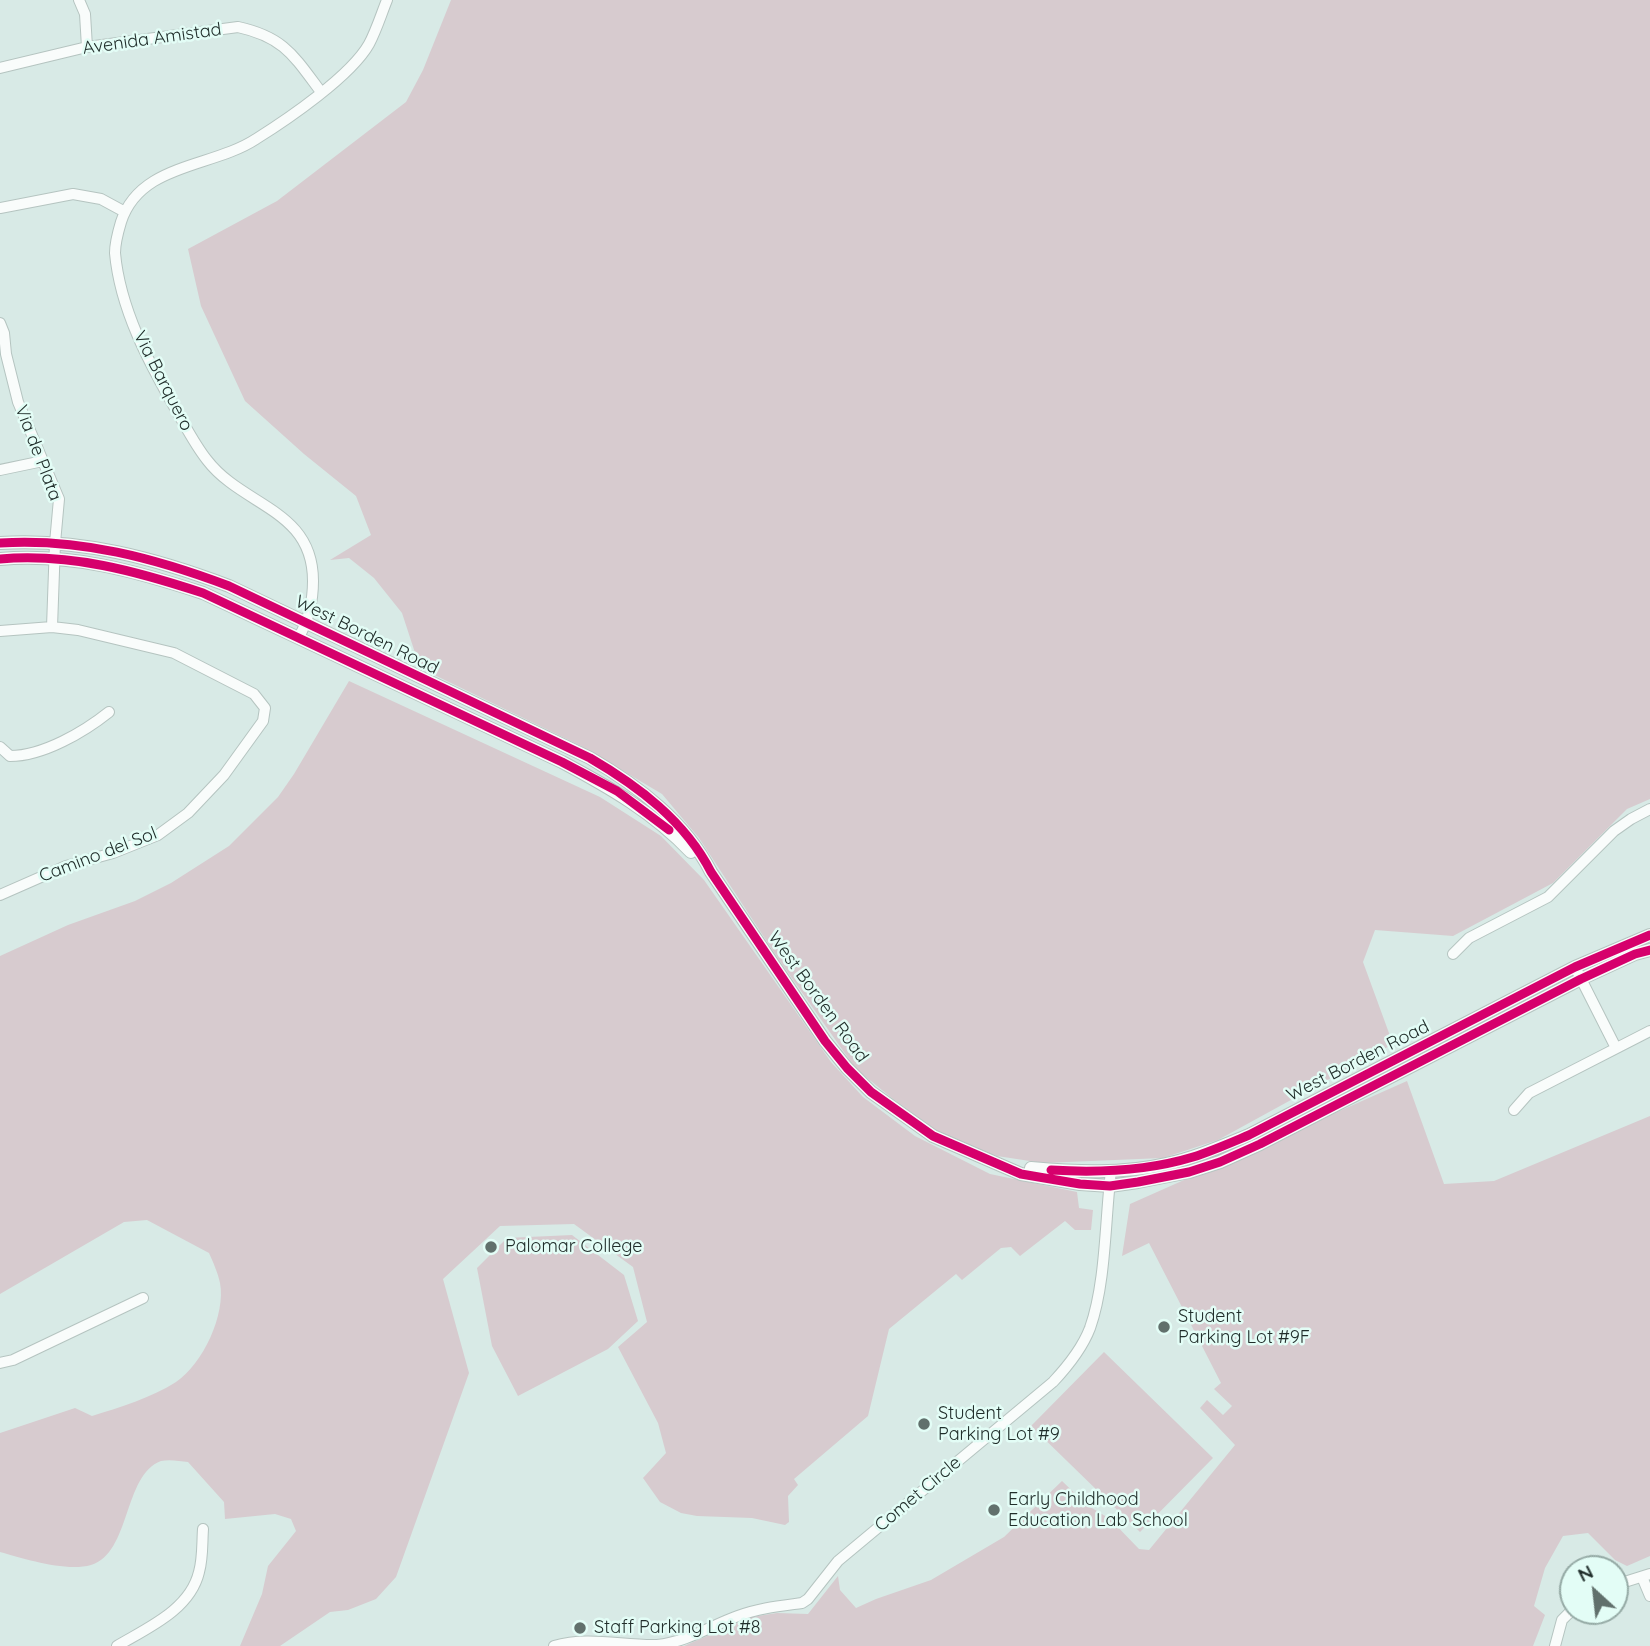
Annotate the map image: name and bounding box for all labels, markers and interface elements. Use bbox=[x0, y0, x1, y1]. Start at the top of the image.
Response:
street label: Avenida Amistad bbox=[81, 19, 223, 59]
street label: Via Barquero bbox=[129, 327, 197, 435]
street label: Via de Plata bbox=[10, 402, 66, 504]
street label: West Borden Road bbox=[292, 591, 442, 679]
street label: Camino del Sol bbox=[36, 823, 160, 887]
street label: West Borden Road bbox=[763, 927, 873, 1067]
street label: West Borden Road bbox=[1283, 1016, 1433, 1106]
place label: Palomar College bbox=[505, 1236, 642, 1258]
marker: Palomar College bbox=[483, 1239, 499, 1255]
place label: Student Parking Lot #9F bbox=[1178, 1306, 1310, 1348]
marker: Student Parking Lot #9F bbox=[1156, 1319, 1172, 1335]
place label: Student Parking Lot #9 bbox=[938, 1403, 1060, 1446]
marker: Student Parking Lot #9 bbox=[916, 1416, 932, 1432]
street label: Comet Circle bbox=[871, 1452, 965, 1536]
place label: Early Childhood Education Lab School bbox=[1008, 1489, 1188, 1532]
marker: Early Childhood Education Lab School bbox=[986, 1502, 1002, 1518]
north arrow bbox=[1559, 1555, 1629, 1625]
text: N bbox=[1574, 1559, 1597, 1587]
place label: Staff Parking Lot #8 bbox=[594, 1617, 760, 1639]
marker: Staff Parking Lot #8 bbox=[572, 1620, 588, 1636]

